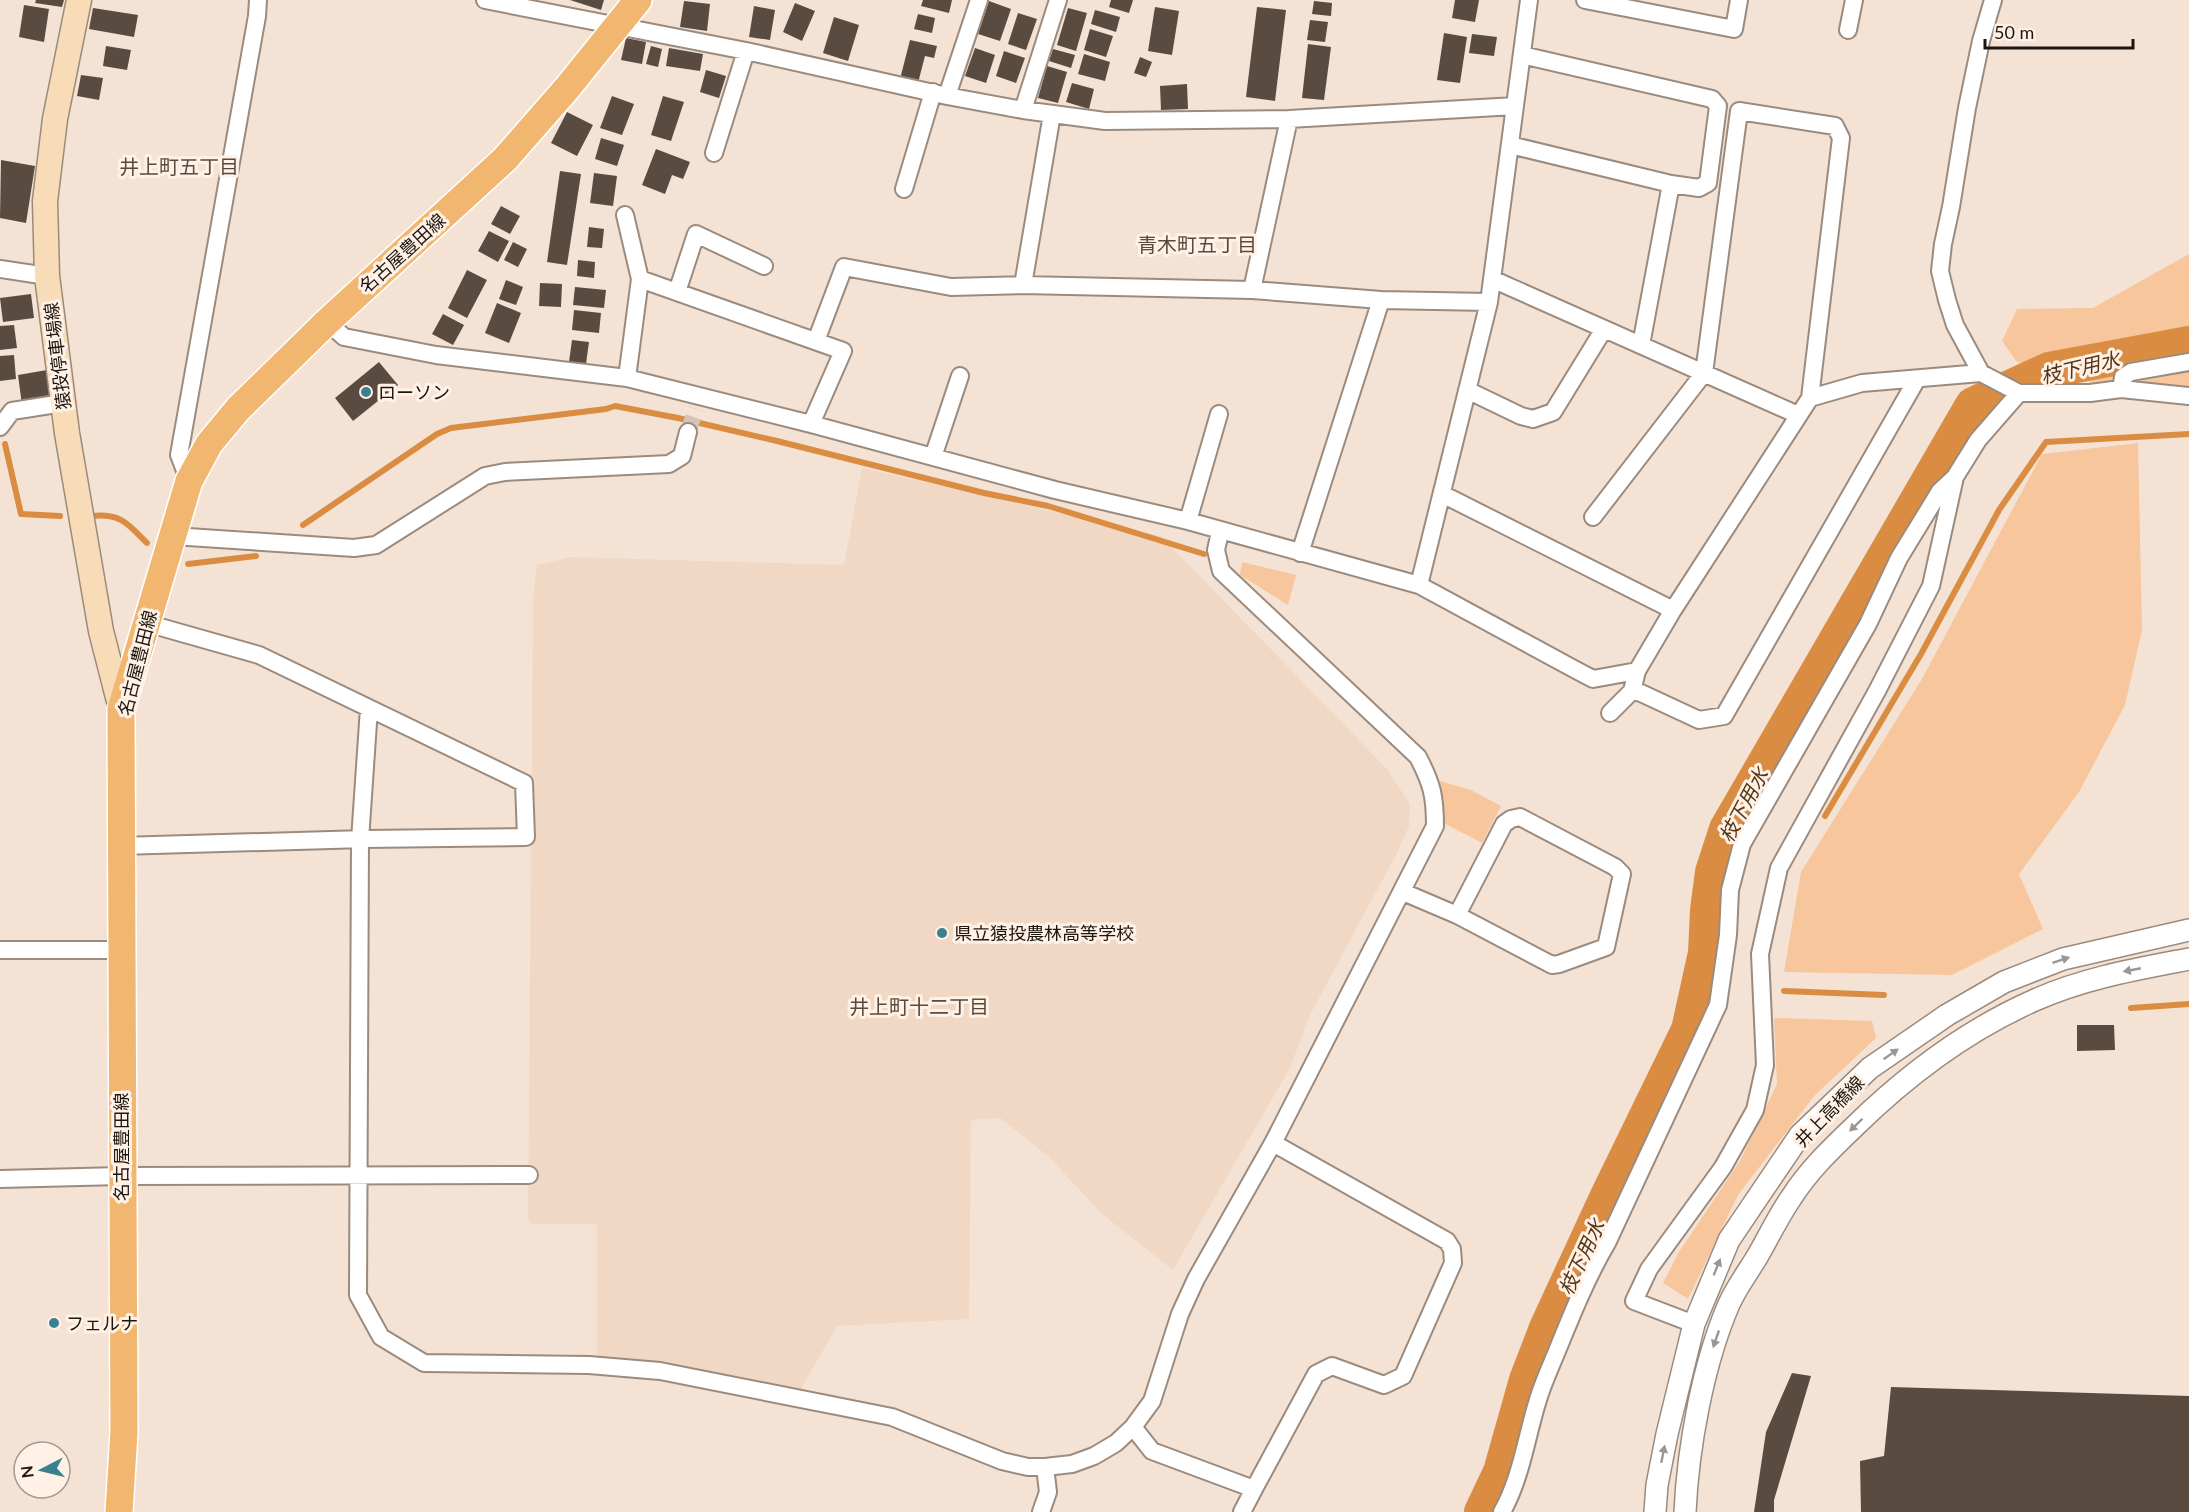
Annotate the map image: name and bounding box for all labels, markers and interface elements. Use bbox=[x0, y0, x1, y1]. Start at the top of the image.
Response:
scale bar bbox=[1985, 12, 2134, 50]
text: 50 m bbox=[1994, 21, 2034, 43]
district label: 井上町五丁目 bbox=[119, 154, 239, 178]
street label: 名古屋豊田線 bbox=[355, 209, 449, 297]
district label: 青木町五丁目 bbox=[1137, 232, 1257, 256]
street label: 猿投停車場線 bbox=[40, 301, 74, 411]
water label: 枝下用水 bbox=[2038, 346, 2124, 388]
place label: ローソン bbox=[378, 381, 450, 403]
marker: ローソン bbox=[359, 385, 373, 399]
street label: 名古屋豊田線 bbox=[113, 608, 161, 718]
water label: 枝下用水 bbox=[1714, 762, 1773, 846]
place label: 県立猿投農林高等学校 bbox=[954, 922, 1134, 944]
marker: 県立猿投農林高等学校 bbox=[935, 926, 949, 940]
one-way arrow bbox=[2052, 955, 2070, 965]
one-way arrow bbox=[2122, 966, 2141, 975]
district label: 井上町十二丁目 bbox=[849, 994, 989, 1018]
one-way arrow bbox=[1883, 1048, 1899, 1060]
street label: 井上高橋線 bbox=[1790, 1071, 1868, 1151]
street label: 名古屋豊田線 bbox=[110, 1093, 132, 1201]
one-way arrow bbox=[1849, 1117, 1863, 1131]
water label: 枝下用水 bbox=[1553, 1214, 1610, 1298]
one-way arrow bbox=[1712, 1258, 1722, 1276]
place label: フェルナ bbox=[66, 1312, 138, 1334]
marker: フェルナ bbox=[47, 1316, 61, 1330]
one-way arrow bbox=[1711, 1330, 1721, 1348]
north arrow bbox=[12, 1440, 72, 1500]
one-way arrow bbox=[1659, 1444, 1668, 1463]
text: N bbox=[16, 1465, 37, 1479]

